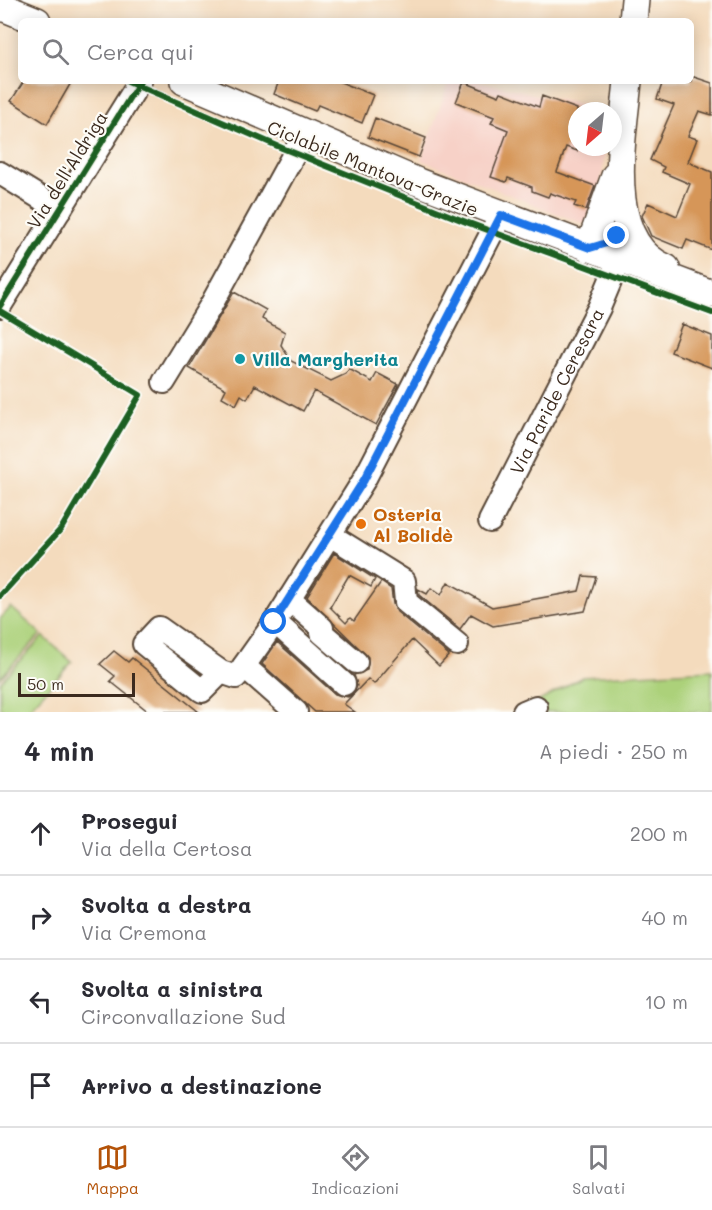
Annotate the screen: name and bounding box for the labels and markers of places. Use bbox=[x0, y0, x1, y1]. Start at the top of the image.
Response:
place label: Villa Margherita bbox=[252, 347, 399, 371]
marker: Villa Margherita bbox=[233, 352, 247, 366]
place label: Osteria Al Bolidè bbox=[373, 502, 453, 547]
marker: Osteria Al Bolidè bbox=[354, 517, 368, 531]

